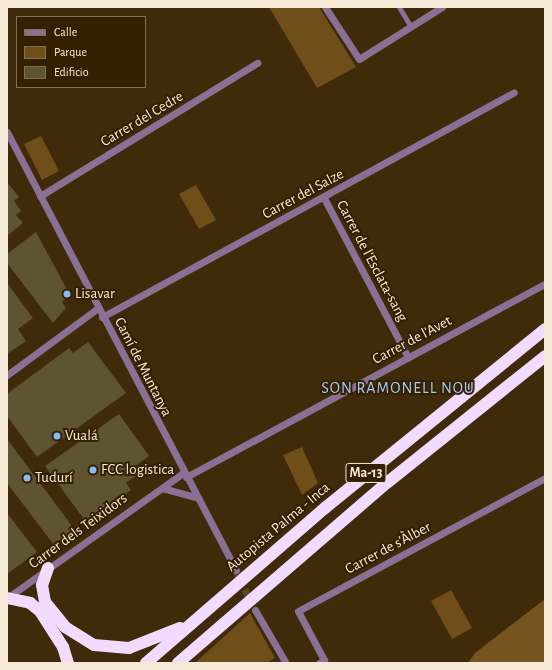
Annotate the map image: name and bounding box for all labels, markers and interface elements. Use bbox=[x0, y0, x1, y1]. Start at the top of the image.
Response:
legend bbox=[16, 16, 146, 88]
text: Calle bbox=[54, 26, 77, 38]
text: Parque bbox=[54, 46, 87, 58]
text: Edificio bbox=[54, 66, 89, 78]
street label: Carrer del Cedre bbox=[97, 87, 187, 151]
street label: Carrer del Salze bbox=[259, 165, 347, 223]
street label: Carrer de l'Esclata-sang bbox=[332, 197, 412, 325]
place label: Lisavar bbox=[75, 285, 115, 303]
marker: Lisavar bbox=[62, 289, 72, 299]
street label: Carrer de l'Avet bbox=[369, 312, 455, 368]
street label: Camí de Muntanya bbox=[110, 314, 176, 420]
district label: SON RAMONELL NOU bbox=[321, 378, 475, 398]
place label: Vualá bbox=[65, 427, 98, 445]
marker: Vualá bbox=[52, 431, 62, 441]
place label: FCC logistica bbox=[101, 461, 174, 479]
road number: Ma-13 bbox=[345, 461, 387, 485]
marker: FCC logistica bbox=[88, 465, 98, 475]
place label: Tudurí bbox=[35, 469, 73, 487]
marker: Tudurí bbox=[22, 473, 32, 483]
street label: Autopista Palma - Inca bbox=[223, 478, 333, 576]
street label: Carrer dels Teixidors bbox=[25, 489, 131, 573]
street label: Carrer de s'Àlber bbox=[342, 518, 434, 578]

